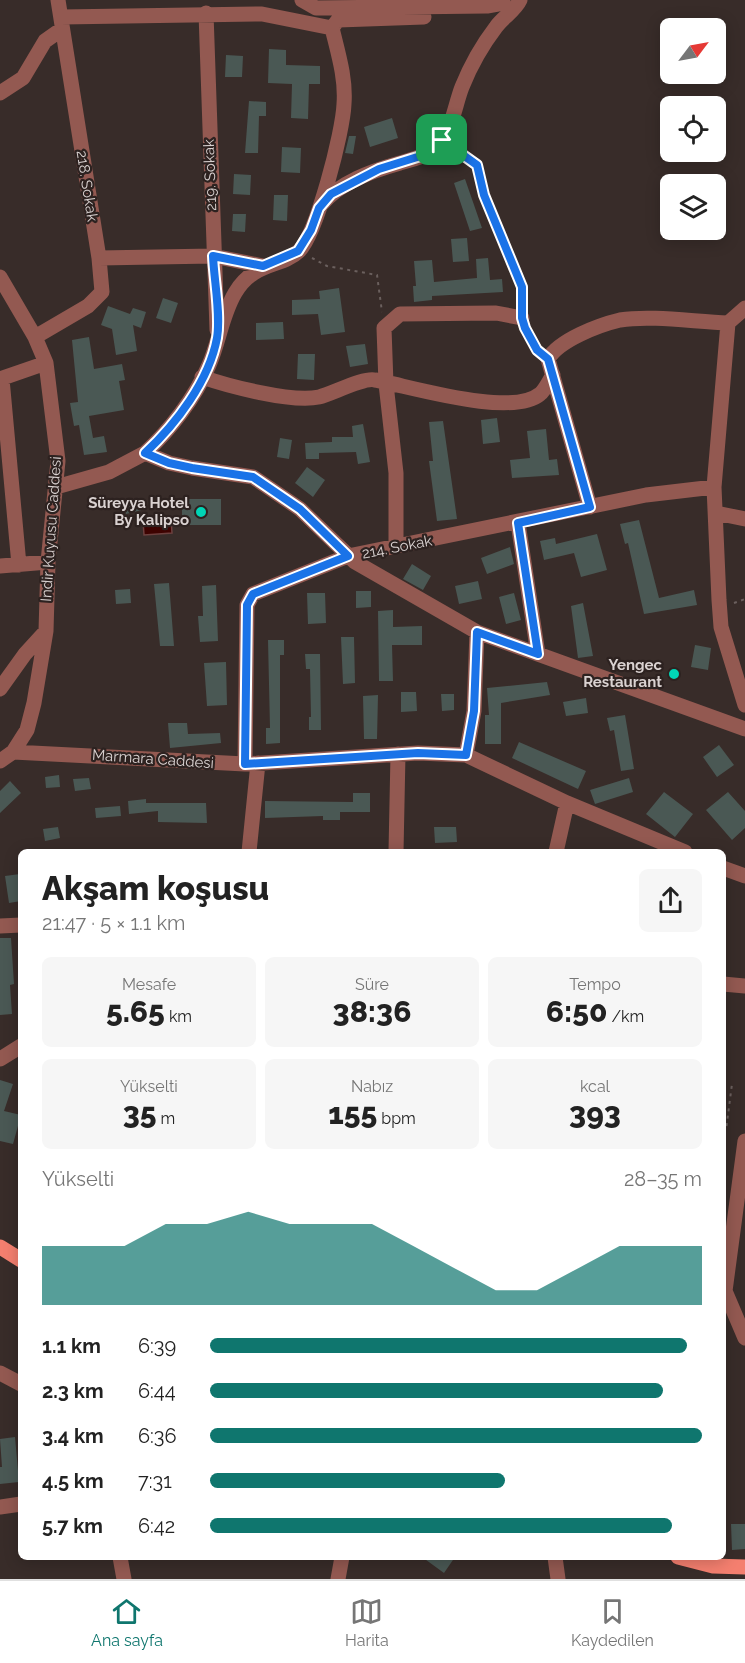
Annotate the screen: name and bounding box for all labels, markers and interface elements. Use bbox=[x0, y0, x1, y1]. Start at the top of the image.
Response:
north arrow bbox=[660, 18, 726, 84]
map controls bbox=[660, 18, 726, 240]
button: locate bbox=[660, 96, 726, 162]
pin bbox=[416, 114, 467, 165]
icon: arrive bbox=[425, 123, 458, 156]
street label: 219. Sokak bbox=[200, 139, 220, 211]
street label: 218. Sokak bbox=[72, 149, 102, 223]
button: layers bbox=[660, 174, 726, 240]
street label: Indir Kuyusu Caddesi bbox=[37, 456, 65, 602]
place label: Süreyya Hotel By Kalipso bbox=[88, 494, 189, 529]
marker: Süreyya Hotel By Kalipso bbox=[194, 505, 208, 519]
street label: 214. Sokak bbox=[360, 531, 434, 563]
place label: Yengec Restaurant bbox=[583, 656, 663, 691]
marker: Yengec Restaurant bbox=[667, 667, 681, 681]
street label: Marmara Caddesi bbox=[91, 746, 215, 772]
text: Akşam koşusu bbox=[42, 869, 269, 908]
button: share bbox=[639, 869, 702, 932]
text: 21:47 · 5 × 1.1 km bbox=[42, 911, 185, 935]
text: Mesafe bbox=[122, 975, 176, 994]
text: Süre bbox=[355, 975, 389, 994]
text: Tempo bbox=[569, 975, 621, 994]
text: 5.65 bbox=[106, 994, 165, 1029]
text: 38:36 bbox=[333, 994, 411, 1029]
text: 6:50 bbox=[546, 994, 607, 1029]
text: km bbox=[165, 1007, 192, 1026]
text: /km bbox=[607, 1007, 644, 1026]
text: Yükselti bbox=[120, 1077, 178, 1096]
text: Nabız bbox=[351, 1077, 393, 1096]
text: kcal bbox=[580, 1077, 610, 1096]
text: 35 bbox=[123, 1096, 157, 1131]
text: 155 bbox=[328, 1096, 377, 1131]
text: 393 bbox=[569, 1096, 621, 1131]
text: m bbox=[157, 1109, 175, 1128]
text: bpm bbox=[377, 1109, 416, 1128]
text: Yükselti bbox=[42, 1167, 114, 1191]
text: 28–35 m bbox=[624, 1167, 702, 1191]
text: 1.1 km bbox=[42, 1334, 101, 1358]
text: 6:39 bbox=[138, 1334, 176, 1358]
text: 2.3 km bbox=[42, 1379, 104, 1403]
text: 6:44 bbox=[138, 1379, 176, 1403]
text: 3.4 km bbox=[42, 1424, 104, 1448]
text: 6:36 bbox=[138, 1424, 177, 1448]
text: 4.5 km bbox=[42, 1469, 104, 1493]
text: 7:31 bbox=[138, 1469, 172, 1493]
text: 5.7 km bbox=[42, 1514, 103, 1538]
text: 6:42 bbox=[138, 1514, 175, 1538]
tab: Ana sayfa bbox=[91, 1595, 163, 1650]
tab: Harita bbox=[345, 1595, 389, 1650]
tab: Kaydedilen bbox=[571, 1595, 654, 1650]

